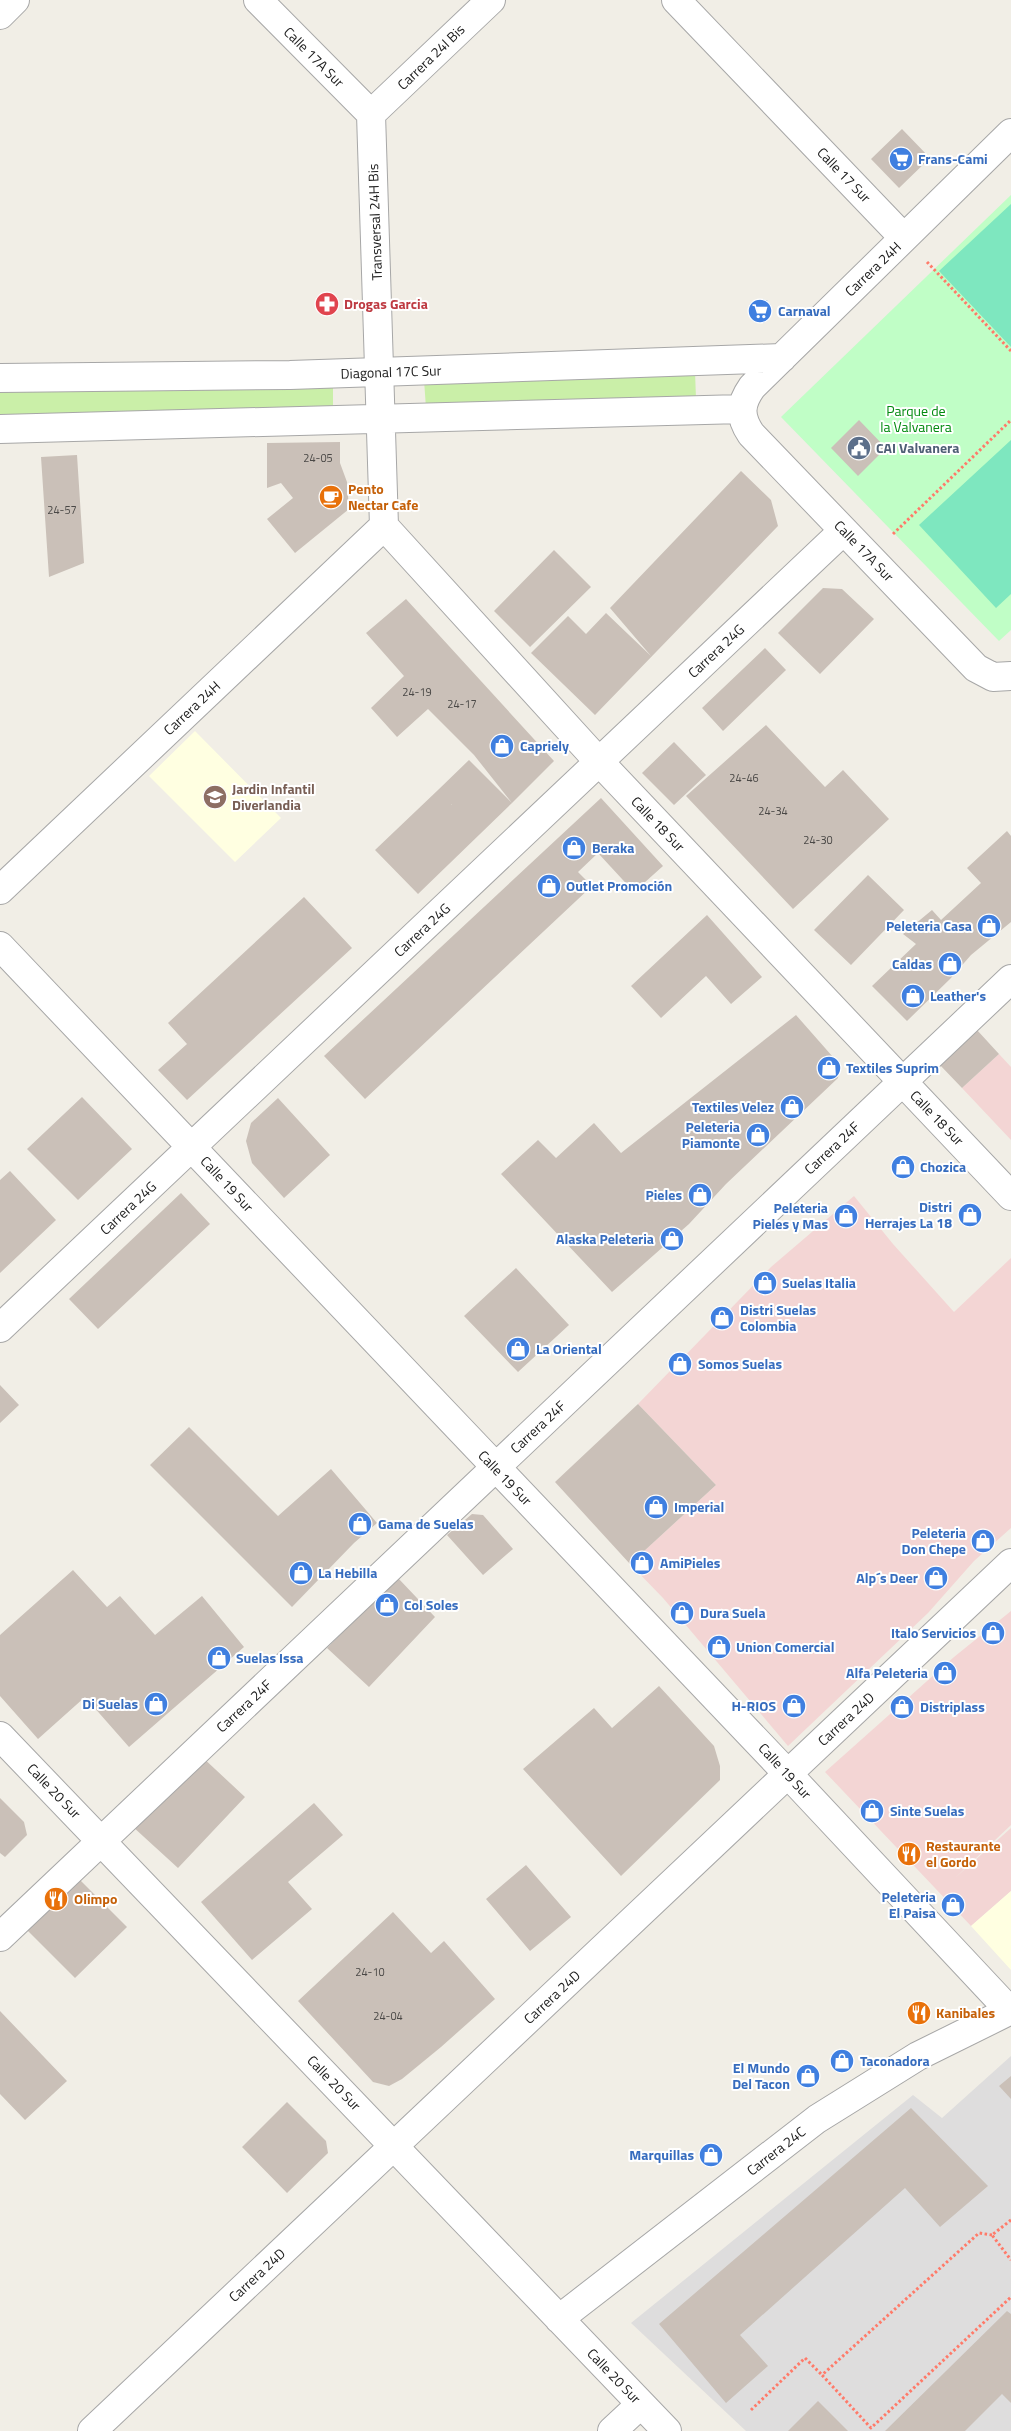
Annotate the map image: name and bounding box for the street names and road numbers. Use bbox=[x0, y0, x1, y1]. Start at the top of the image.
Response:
street label: Carrera 24I Bis bbox=[392, 19, 469, 94]
street label: Calle 17A Sur bbox=[279, 22, 350, 92]
street label: Calle 17 Sur bbox=[813, 142, 876, 207]
street label: Transversal 24H Bis bbox=[362, 163, 387, 281]
street label: Carrera 24H bbox=[840, 236, 906, 301]
street label: Diagonal 17C Sur bbox=[340, 359, 442, 384]
street label: Calle 17A Sur bbox=[830, 515, 899, 586]
street label: Carrera 24G bbox=[683, 619, 749, 682]
street label: Carrera 24H bbox=[158, 676, 225, 740]
street label: Calle 18 Sur bbox=[627, 791, 690, 856]
street label: Carrera 24G bbox=[389, 898, 455, 961]
street label: Calle 18 Sur bbox=[906, 1085, 969, 1150]
street label: Carrera 24F bbox=[799, 1116, 864, 1179]
street label: Calle 19 Sur bbox=[196, 1151, 259, 1216]
street label: Carrera 24G bbox=[95, 1176, 161, 1239]
street label: Carrera 24F bbox=[505, 1395, 570, 1458]
street label: Calle 19 Sur bbox=[474, 1445, 537, 1510]
street label: Carrera 24F bbox=[211, 1674, 276, 1737]
street label: Carrera 24D bbox=[813, 1687, 879, 1750]
street label: Calle 19 Sur bbox=[754, 1738, 817, 1803]
street label: Calle 20 Sur bbox=[23, 1758, 86, 1823]
street label: Carrera 24D bbox=[519, 1965, 585, 2028]
street label: Calle 20 Sur bbox=[303, 2050, 366, 2115]
street label: Carrera 24C bbox=[742, 2121, 810, 2180]
street label: Carrera 24D bbox=[224, 2243, 290, 2306]
street label: Calle 20 Sur bbox=[583, 2343, 646, 2408]

